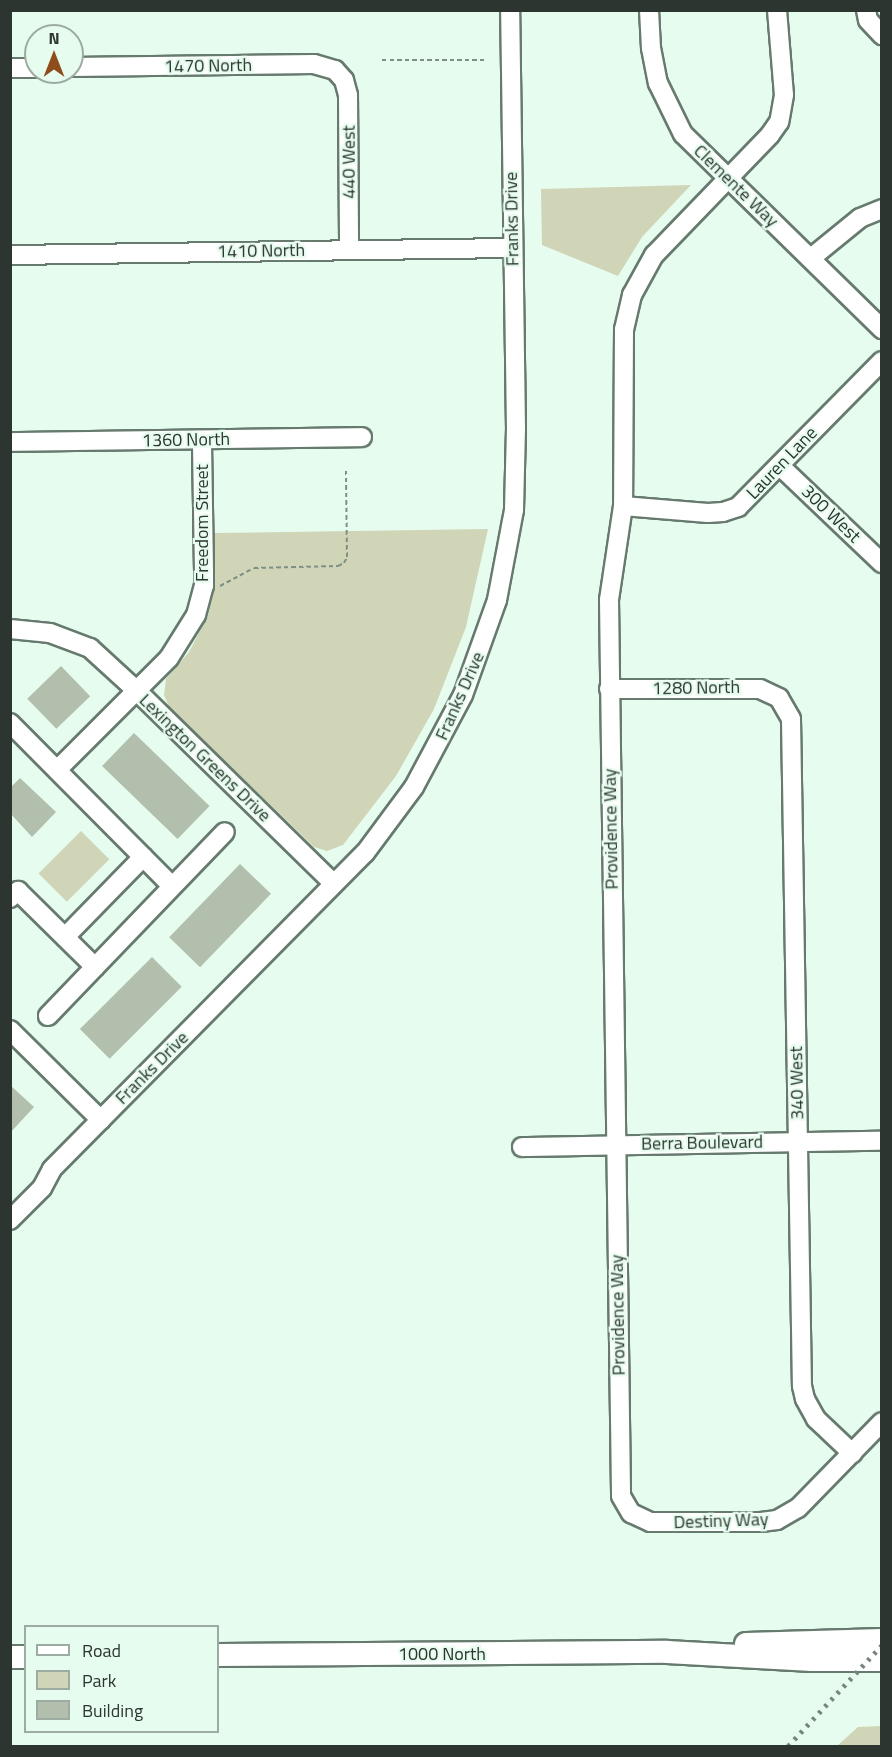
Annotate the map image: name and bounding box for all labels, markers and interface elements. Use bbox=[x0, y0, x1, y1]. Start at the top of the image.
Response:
north arrow bbox=[24, 24, 84, 84]
text: N bbox=[48, 26, 60, 50]
street label: 1470 North bbox=[164, 54, 252, 78]
street label: 440 West bbox=[338, 125, 360, 199]
street label: Clemente Way bbox=[689, 140, 783, 232]
street label: Franks Drive bbox=[500, 172, 524, 266]
street label: 1410 North bbox=[217, 239, 305, 263]
street label: Lauren Lane bbox=[742, 422, 822, 504]
street label: 1360 North bbox=[142, 428, 230, 452]
street label: Freedom Street bbox=[191, 464, 213, 582]
street label: 300 West bbox=[797, 481, 865, 547]
street label: Franks Drive bbox=[431, 649, 489, 743]
street label: 1280 North bbox=[652, 676, 740, 700]
street label: Lexington Greens Drive bbox=[135, 690, 275, 826]
street label: Providence Way bbox=[599, 768, 623, 890]
street label: Franks Drive bbox=[111, 1027, 193, 1109]
street label: 340 West bbox=[786, 1046, 808, 1120]
street label: Berra Boulevard bbox=[641, 1131, 763, 1155]
street label: Providence Way bbox=[606, 1254, 630, 1376]
street label: Destiny Way bbox=[673, 1509, 769, 1533]
legend bbox=[24, 1625, 219, 1733]
text: Road bbox=[82, 1637, 121, 1664]
street label: 1000 North bbox=[398, 1643, 486, 1665]
text: Park bbox=[82, 1667, 116, 1694]
text: Building bbox=[82, 1697, 143, 1724]

